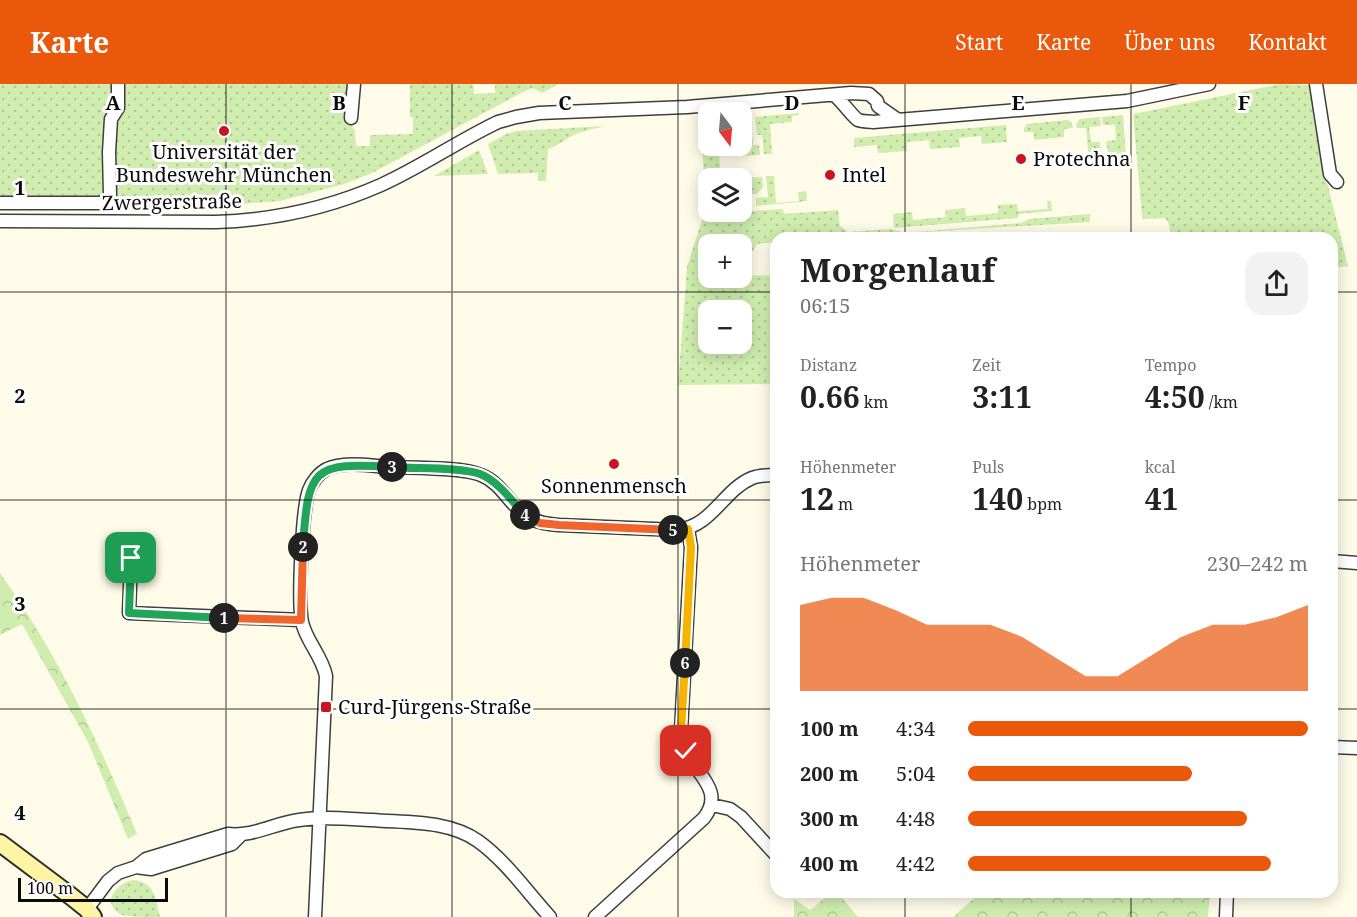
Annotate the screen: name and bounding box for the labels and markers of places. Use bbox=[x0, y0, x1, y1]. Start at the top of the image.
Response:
marker: Universität der Bundeswehr München bbox=[217, 124, 231, 138]
place label: Universität der Bundeswehr München bbox=[116, 138, 332, 188]
place label: Protechna bbox=[1033, 145, 1130, 172]
marker: Protechna bbox=[1014, 152, 1028, 166]
place label: Intel bbox=[842, 161, 886, 188]
marker: Intel bbox=[823, 168, 837, 182]
pin: 3 bbox=[377, 452, 407, 482]
marker: Sonnenmensch bbox=[607, 457, 621, 471]
place label: Sonnenmensch bbox=[541, 472, 687, 499]
pin: 4 bbox=[510, 500, 540, 530]
pin: 5 bbox=[658, 515, 688, 545]
pin bbox=[105, 532, 156, 583]
pin: 2 bbox=[288, 532, 318, 562]
pin: 1 bbox=[209, 603, 239, 633]
pin: 6 bbox=[670, 648, 700, 678]
place label: Curd-Jürgens-Straße bbox=[338, 693, 532, 720]
marker: Curd-Jürgens-Straße bbox=[319, 700, 333, 714]
pin bbox=[660, 725, 711, 776]

